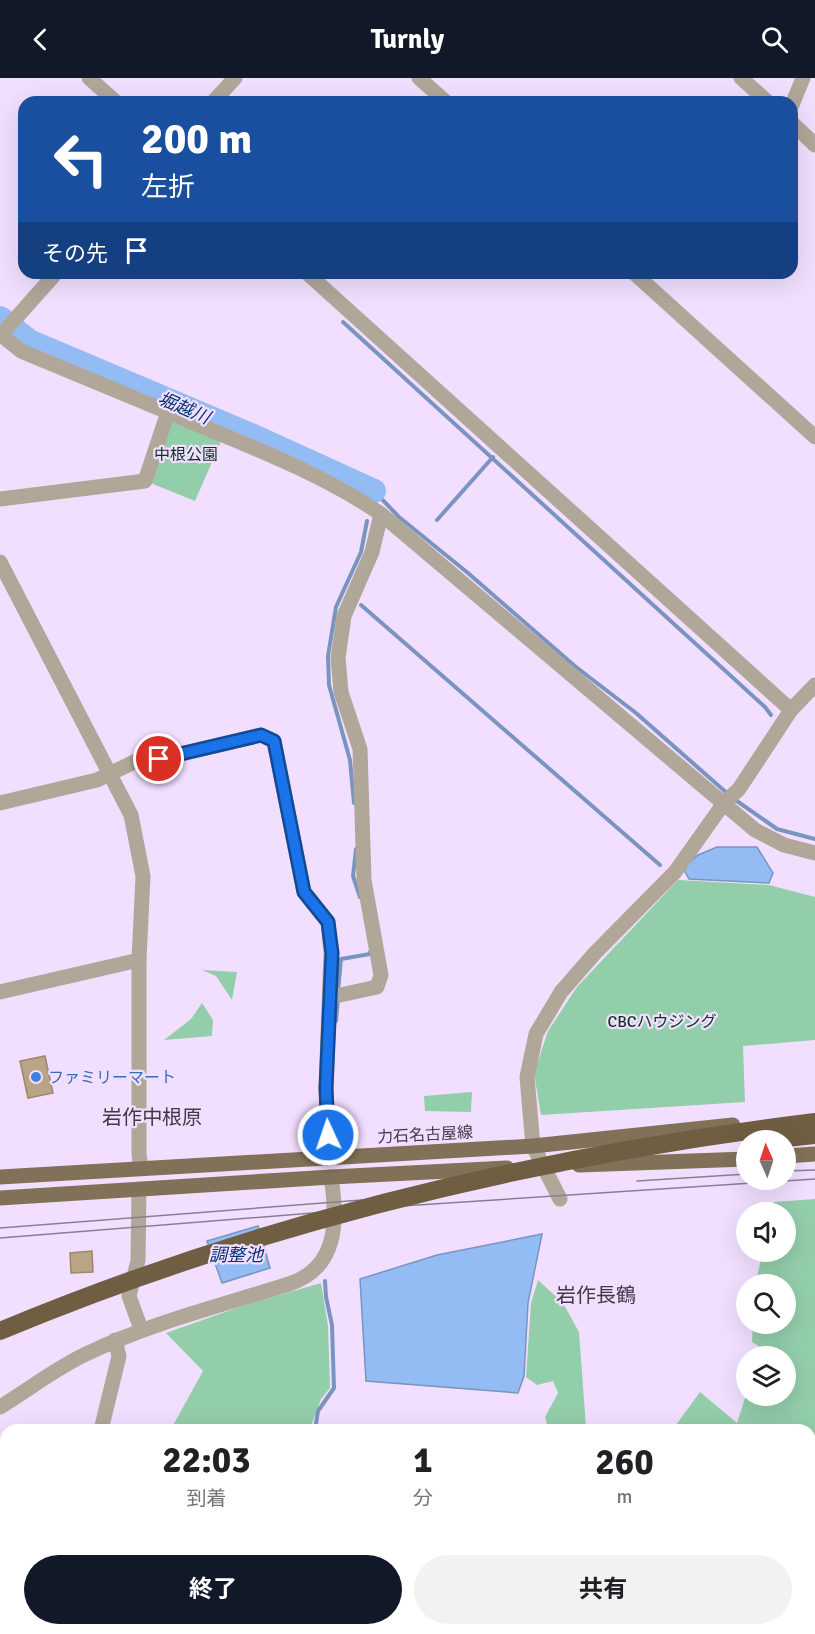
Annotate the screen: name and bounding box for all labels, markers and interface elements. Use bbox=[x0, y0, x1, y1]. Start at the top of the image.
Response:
icon: back bbox=[24, 23, 57, 56]
text: Turnly bbox=[371, 23, 444, 56]
icon: search bbox=[758, 23, 791, 56]
text: 200 m bbox=[141, 114, 252, 165]
icon: left bbox=[42, 120, 120, 198]
text: 左折 bbox=[141, 171, 195, 204]
icon: arrive bbox=[120, 234, 153, 267]
text: その先 bbox=[42, 240, 108, 267]
water label: 堀越川 bbox=[155, 387, 215, 429]
park label: 中根公園 bbox=[154, 445, 218, 465]
pin bbox=[133, 733, 184, 784]
icon: arrive bbox=[142, 742, 175, 775]
park label: CBCハウジング bbox=[608, 1012, 716, 1032]
place label: ファミリーマート bbox=[48, 1068, 176, 1088]
marker: ファミリーマート bbox=[29, 1070, 43, 1084]
position arrow bbox=[296, 1103, 360, 1167]
district label: 岩作中根原 bbox=[102, 1105, 202, 1130]
street label: 力石名古屋線 bbox=[377, 1122, 474, 1147]
north arrow bbox=[736, 1130, 796, 1190]
map controls bbox=[736, 1130, 796, 1406]
button: sound bbox=[736, 1202, 796, 1262]
water label: 調整池 bbox=[209, 1244, 265, 1266]
button: search bbox=[736, 1274, 796, 1334]
district label: 岩作長鶴 bbox=[556, 1283, 636, 1308]
button: layers bbox=[736, 1346, 796, 1406]
text: 22:03 bbox=[162, 1438, 251, 1483]
text: 1 bbox=[413, 1438, 433, 1483]
text: 260 bbox=[595, 1440, 654, 1485]
text: m bbox=[617, 1484, 632, 1509]
text: 到着 bbox=[187, 1486, 227, 1511]
text: 分 bbox=[413, 1486, 433, 1511]
button: 終了 bbox=[24, 1555, 402, 1624]
button: 共有 bbox=[414, 1555, 792, 1624]

